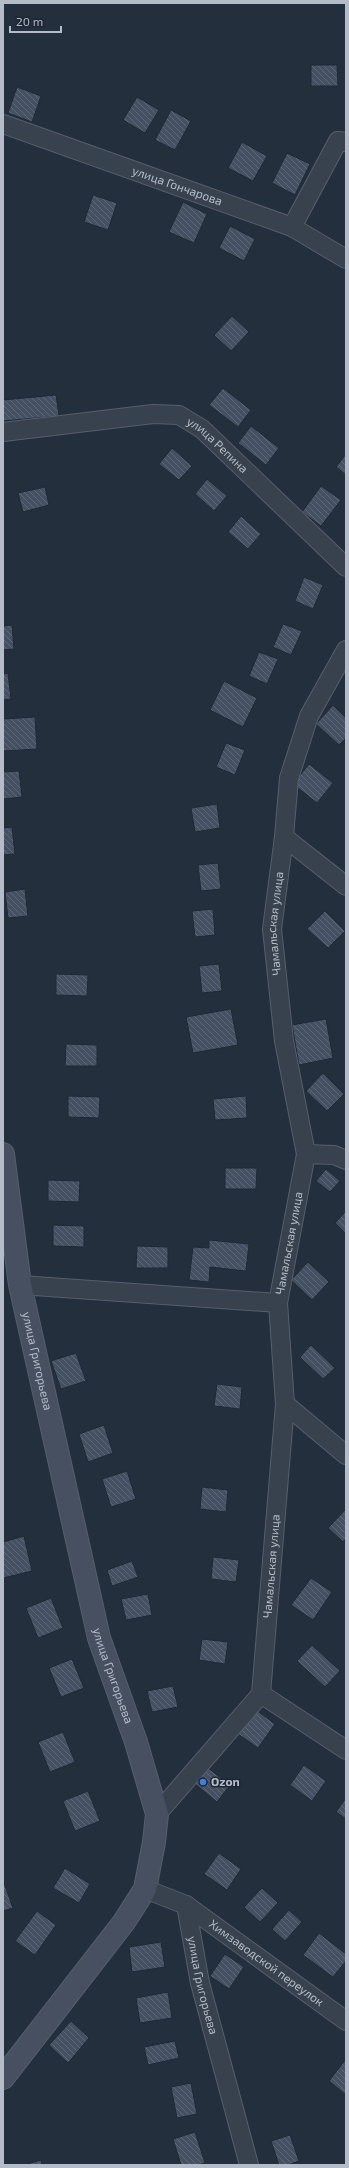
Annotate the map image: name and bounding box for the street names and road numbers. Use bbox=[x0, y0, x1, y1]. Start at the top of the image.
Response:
street label: улица Гончарова bbox=[130, 163, 224, 208]
street label: улица Репина bbox=[184, 413, 251, 475]
street label: Чамальская улица bbox=[264, 871, 285, 976]
street label: Чамальская улица bbox=[272, 1190, 305, 1296]
street label: улица Григорьева bbox=[19, 1310, 56, 1411]
street label: Чамальская улица bbox=[259, 1514, 282, 1619]
street label: улица Григорьева bbox=[90, 1626, 137, 1725]
street label: Химзаводской переулок bbox=[207, 1916, 327, 2009]
street label: улица Григорьева bbox=[185, 1935, 222, 2036]

